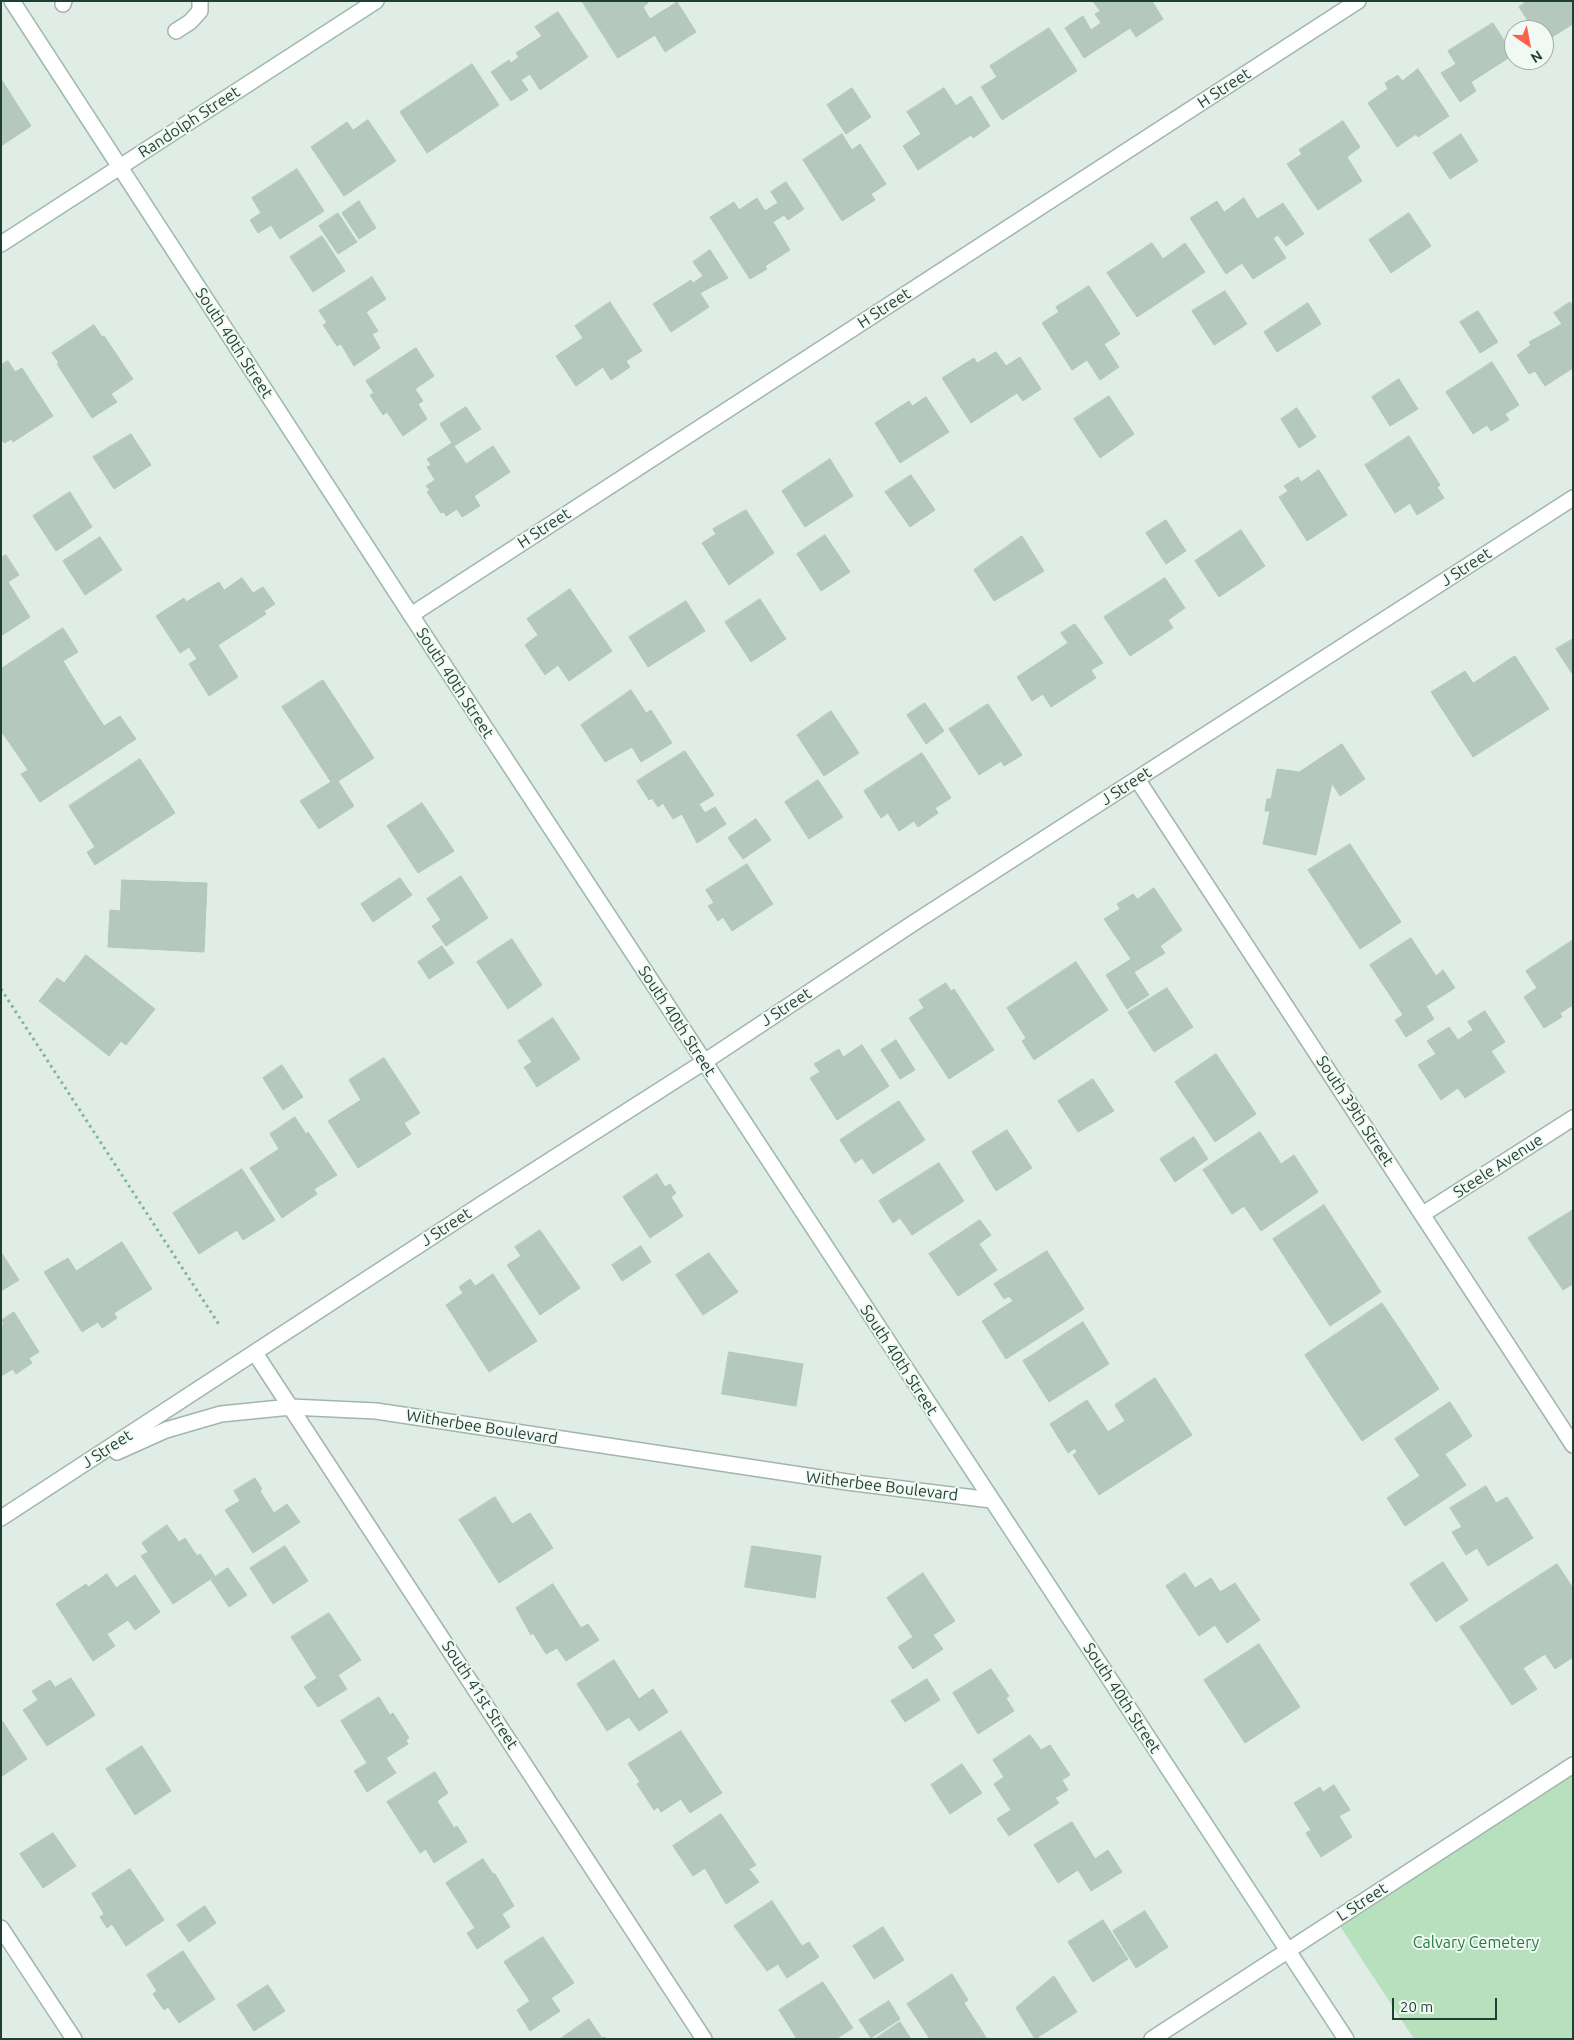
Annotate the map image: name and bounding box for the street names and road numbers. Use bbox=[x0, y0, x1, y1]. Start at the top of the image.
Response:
street label: H Street bbox=[1194, 64, 1254, 112]
street label: Randolph Street bbox=[135, 82, 243, 162]
street label: South 40th Street bbox=[191, 284, 277, 402]
street label: H Street bbox=[854, 284, 914, 332]
street label: H Street bbox=[514, 504, 574, 552]
street label: J Street bbox=[1437, 544, 1495, 590]
street label: South 40th Street bbox=[412, 624, 498, 742]
street label: J Street bbox=[1097, 763, 1155, 809]
street label: South 40th Street bbox=[634, 962, 720, 1080]
street label: J Street bbox=[757, 984, 815, 1030]
street label: South 39th Street bbox=[1312, 1052, 1398, 1170]
street label: Steele Avenue bbox=[1450, 1130, 1546, 1202]
street label: J Street bbox=[417, 1204, 475, 1250]
street label: South 40th Street bbox=[856, 1301, 942, 1419]
street label: Witherbee Boulevard bbox=[405, 1406, 559, 1448]
street label: J Street bbox=[78, 1426, 136, 1472]
street label: Witherbee Boulevard bbox=[805, 1467, 959, 1505]
street label: South 41st Street bbox=[438, 1637, 522, 1753]
street label: South 40th Street bbox=[1079, 1639, 1165, 1757]
street label: L Street bbox=[1333, 1879, 1391, 1925]

